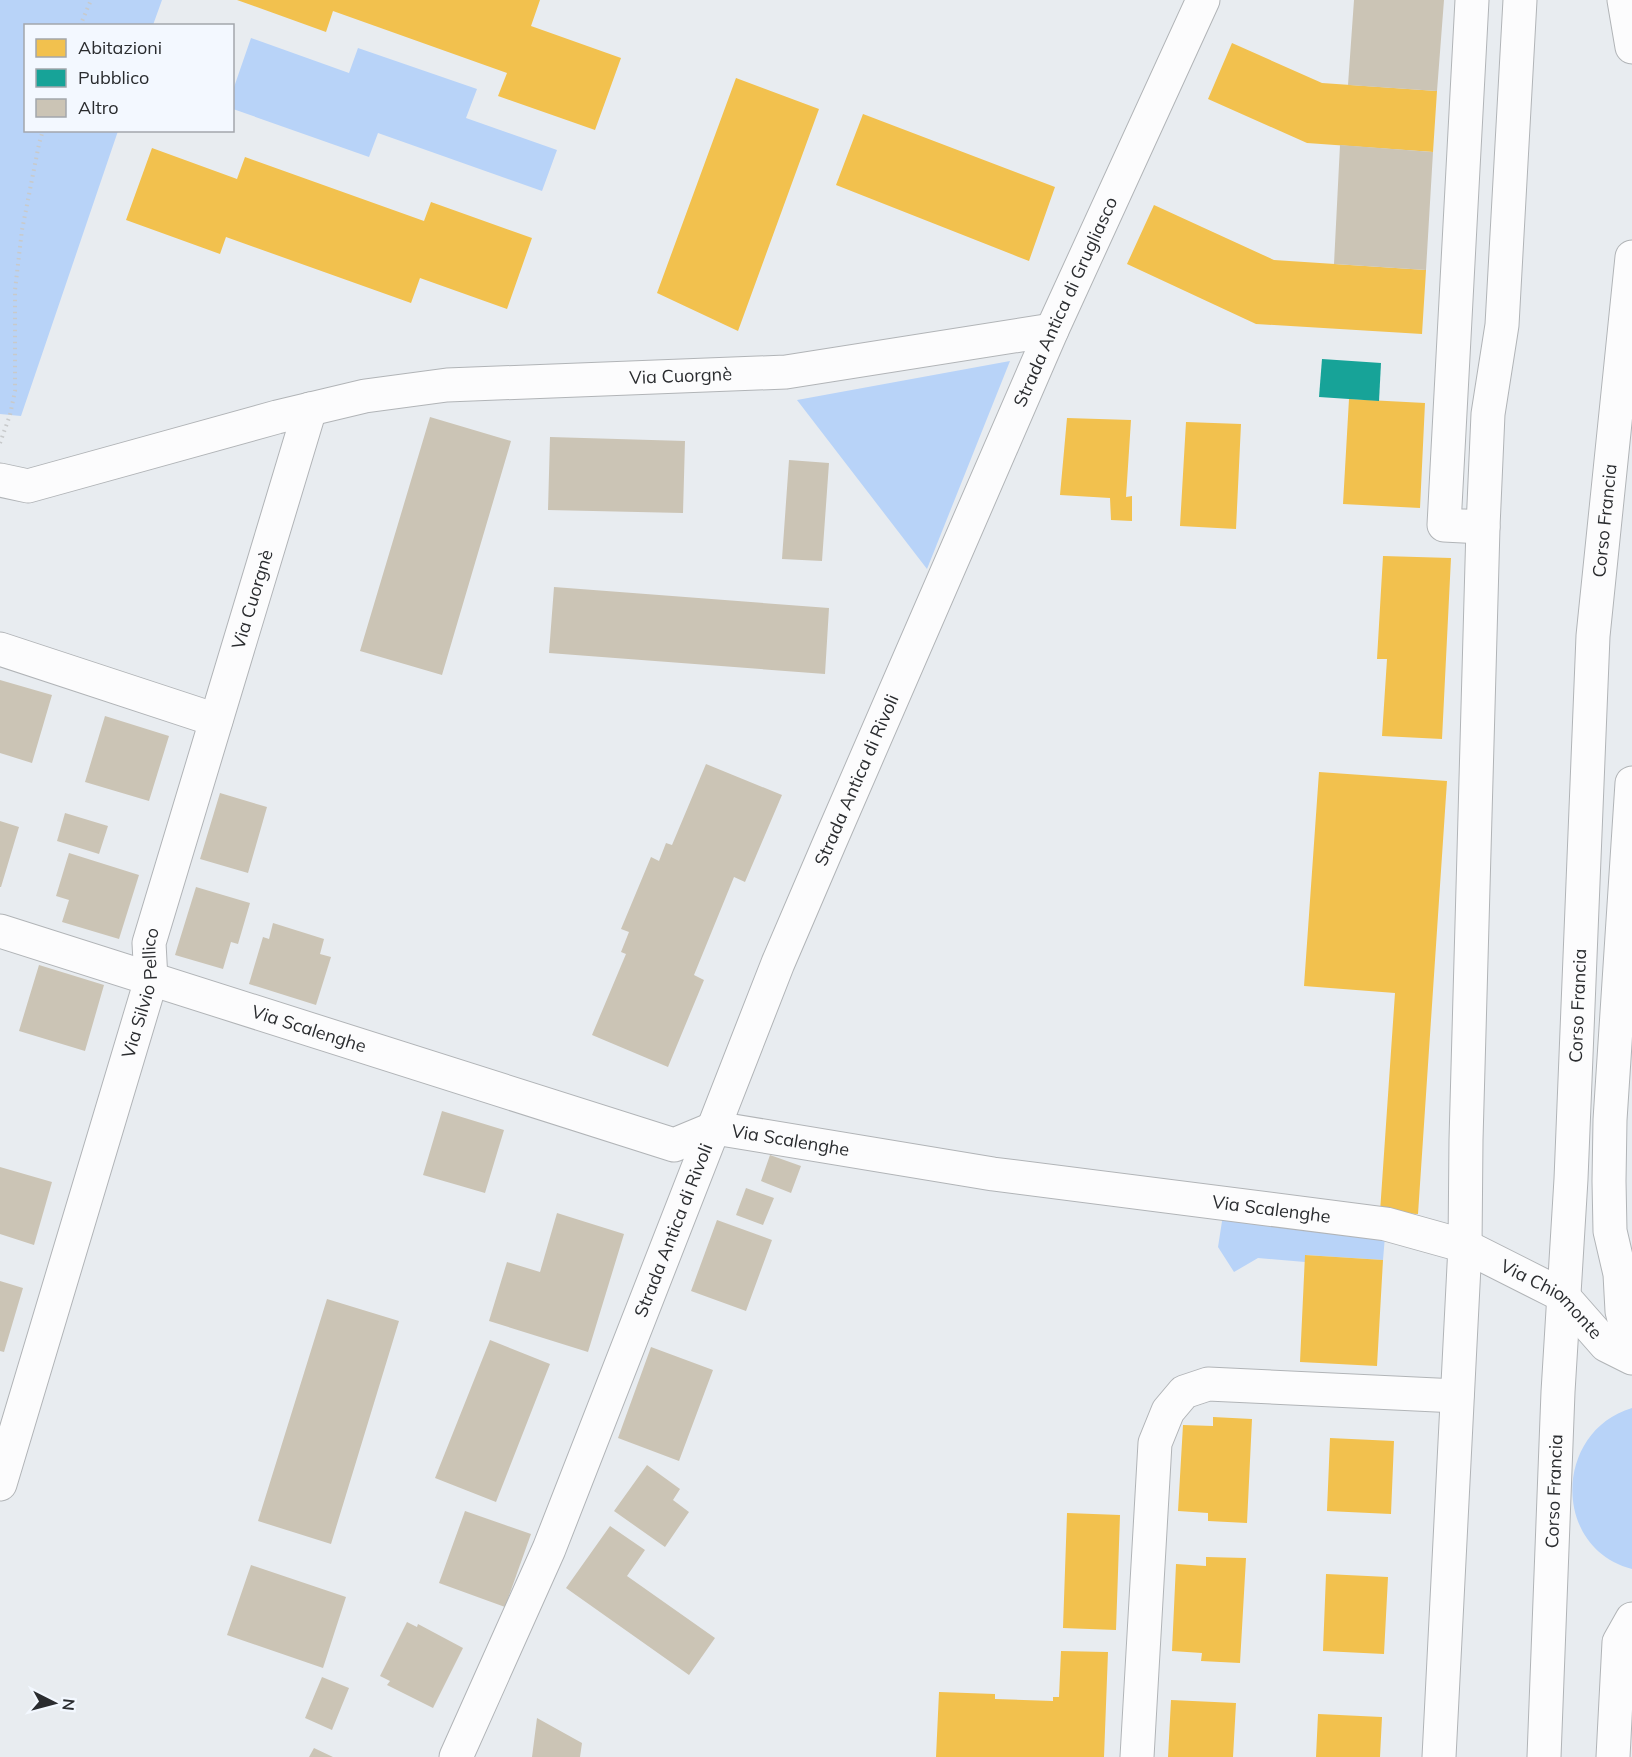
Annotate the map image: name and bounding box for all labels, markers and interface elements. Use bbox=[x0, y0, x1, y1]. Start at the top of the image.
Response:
legend bbox=[24, 24, 234, 132]
text: Abitazioni bbox=[78, 36, 162, 59]
text: Pubblico bbox=[78, 66, 149, 89]
text: Altro bbox=[78, 96, 119, 119]
street label: Strada Antica di Grugliasco bbox=[1008, 193, 1122, 410]
street label: Via Cuorgnè bbox=[629, 362, 732, 389]
street label: Corso Francia bbox=[1587, 463, 1622, 579]
street label: Via Cuorgnè bbox=[226, 547, 278, 652]
street label: Strada Antica di Rivoli bbox=[809, 691, 904, 869]
street label: Via Silvio Pellico bbox=[116, 924, 164, 1061]
street label: Corso Francia bbox=[1564, 948, 1591, 1063]
street label: Via Scalenghe bbox=[249, 1000, 369, 1058]
street label: Via Scalenghe bbox=[730, 1119, 851, 1161]
street label: Strada Antica di Rivoli bbox=[629, 1140, 717, 1320]
street label: Via Scalenghe bbox=[1211, 1190, 1332, 1228]
street label: Via Chiomonte bbox=[1497, 1254, 1607, 1344]
street label: Corso Francia bbox=[1540, 1434, 1567, 1549]
north arrow bbox=[24, 1673, 84, 1733]
text: N bbox=[58, 1698, 79, 1712]

